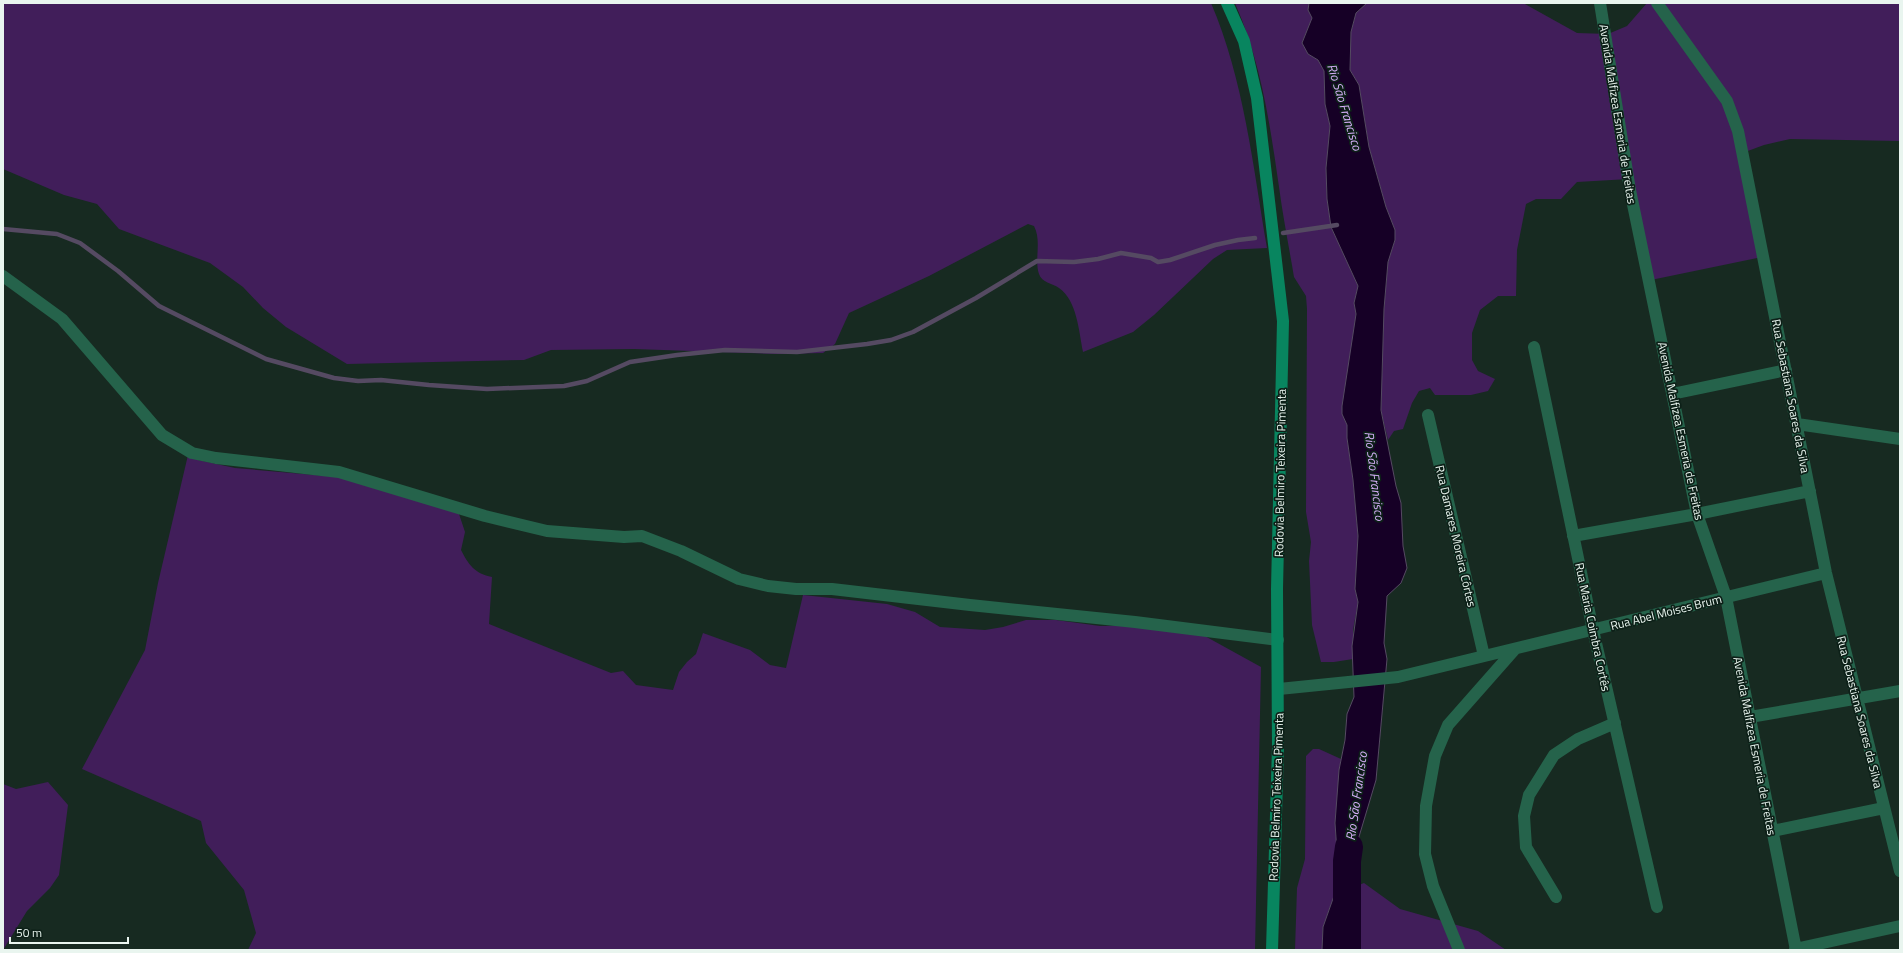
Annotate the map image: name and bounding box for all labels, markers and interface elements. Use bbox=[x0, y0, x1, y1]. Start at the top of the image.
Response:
street label: Avenida Malfizea Esmeria de Freitas bbox=[1594, 23, 1642, 206]
water label: Rio São Francisco bbox=[1322, 61, 1368, 153]
street label: Rua Sebastiana Soares da Silva bbox=[1767, 317, 1815, 475]
street label: Avenida Malfizea Esmeria de Freitas bbox=[1653, 340, 1709, 522]
street label: Rodovia Belmiro Teixeira Pimenta bbox=[1269, 389, 1291, 557]
water label: Rio São Francisco bbox=[1360, 430, 1390, 522]
street label: Rua Damares Moreira Côrtes bbox=[1430, 463, 1482, 609]
street label: Rua Maria Coimbra Cortês bbox=[1570, 561, 1616, 694]
street label: Rua Abel Moises Brum bbox=[1608, 589, 1724, 635]
street label: Rua Sebastiana Soares da Silva bbox=[1832, 634, 1888, 790]
street label: Avenida Malfizea Esmeria de Freitas bbox=[1728, 655, 1782, 837]
street label: Rodovia Belmiro Teixeira Pimenta bbox=[1264, 713, 1288, 881]
water label: Rio São Francisco bbox=[1340, 750, 1372, 842]
scale bar bbox=[10, 919, 128, 945]
text: 50 m bbox=[16, 923, 42, 942]

